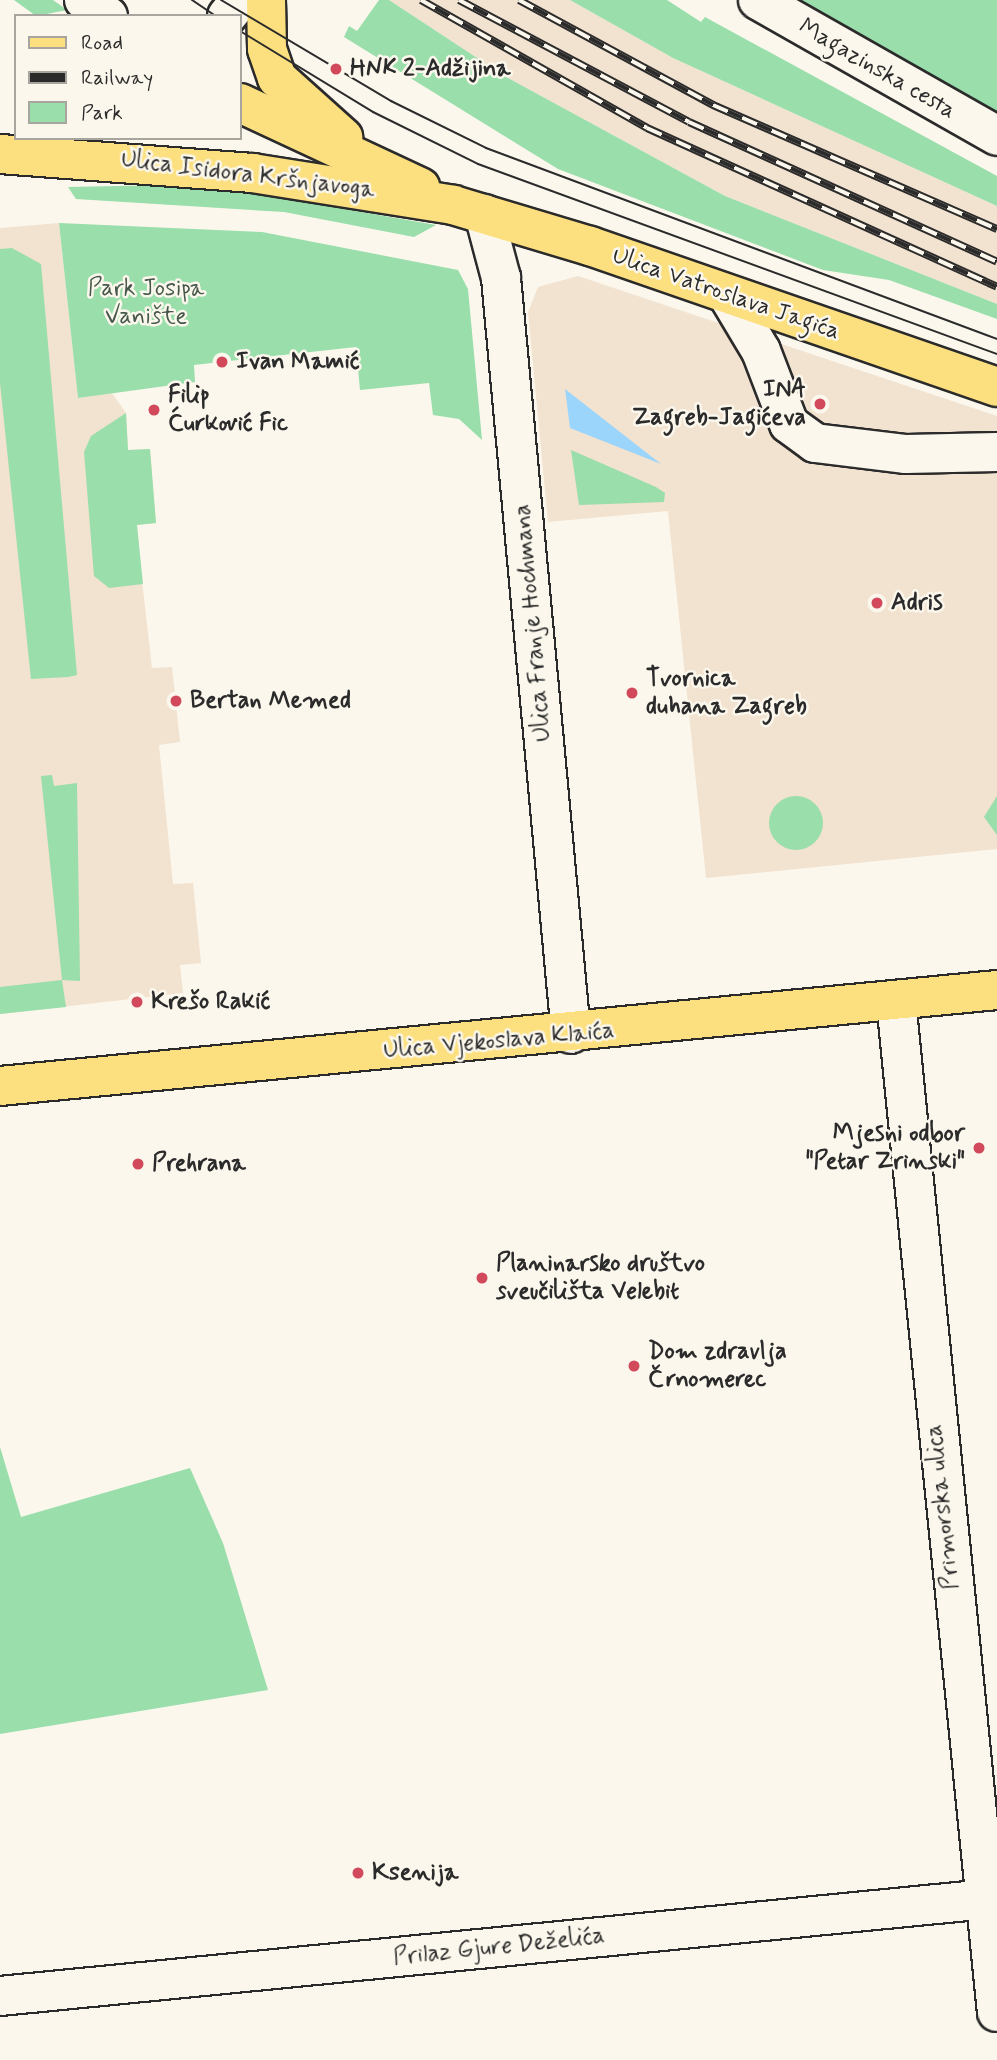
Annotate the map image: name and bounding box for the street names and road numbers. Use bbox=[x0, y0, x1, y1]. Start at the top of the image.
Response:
street label: Magazinska cesta bbox=[793, 12, 961, 126]
street label: Ulica Isidora Kršnjavoga bbox=[120, 145, 376, 205]
street label: Ulica Vatroslava Jagića bbox=[611, 242, 841, 346]
street label: Ulica Franje Hochmana bbox=[508, 501, 558, 745]
street label: Ulica Vjekoslava Klaića bbox=[379, 1016, 619, 1066]
street label: Primorska ulica bbox=[920, 1423, 966, 1591]
street label: Prilaz Gjure Deželića bbox=[390, 1921, 608, 1973]

